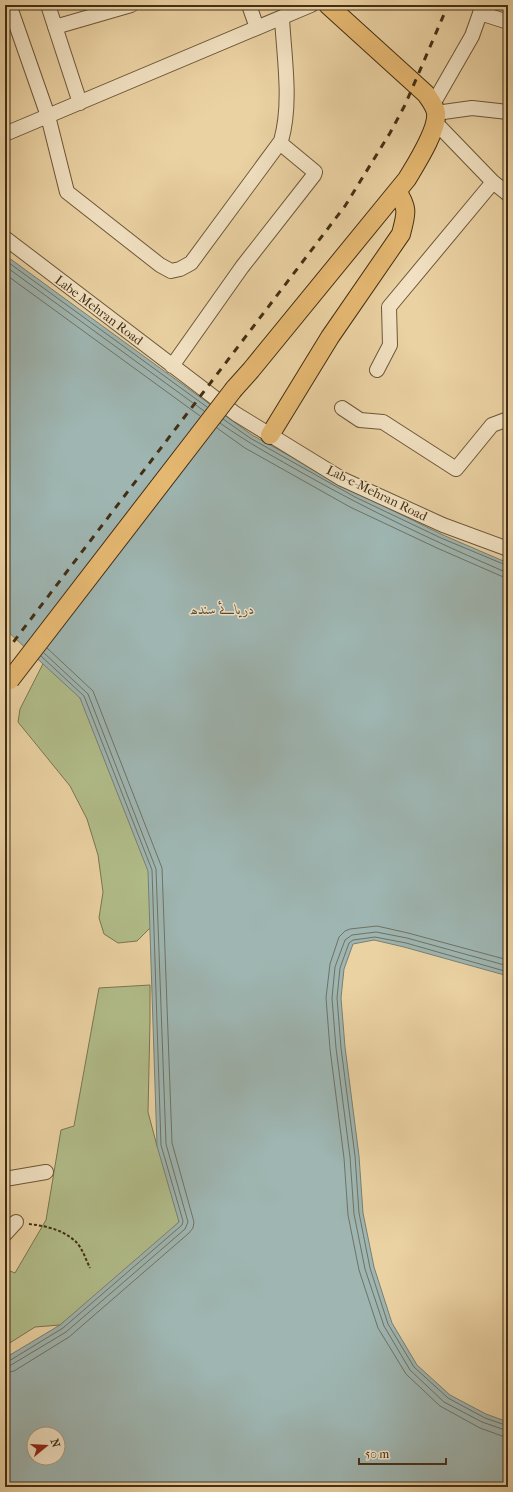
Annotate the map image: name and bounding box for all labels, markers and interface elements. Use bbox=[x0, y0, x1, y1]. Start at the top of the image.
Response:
street label: Labe Mehran Road bbox=[52, 272, 147, 348]
street label: Lab-e-Mehran Road bbox=[324, 462, 431, 524]
water label: دریائے سندھ bbox=[189, 600, 255, 618]
north arrow bbox=[26, 1426, 66, 1466]
text: N bbox=[48, 1437, 63, 1450]
scale bar bbox=[359, 1440, 446, 1466]
text: 50 m bbox=[365, 1447, 389, 1461]

